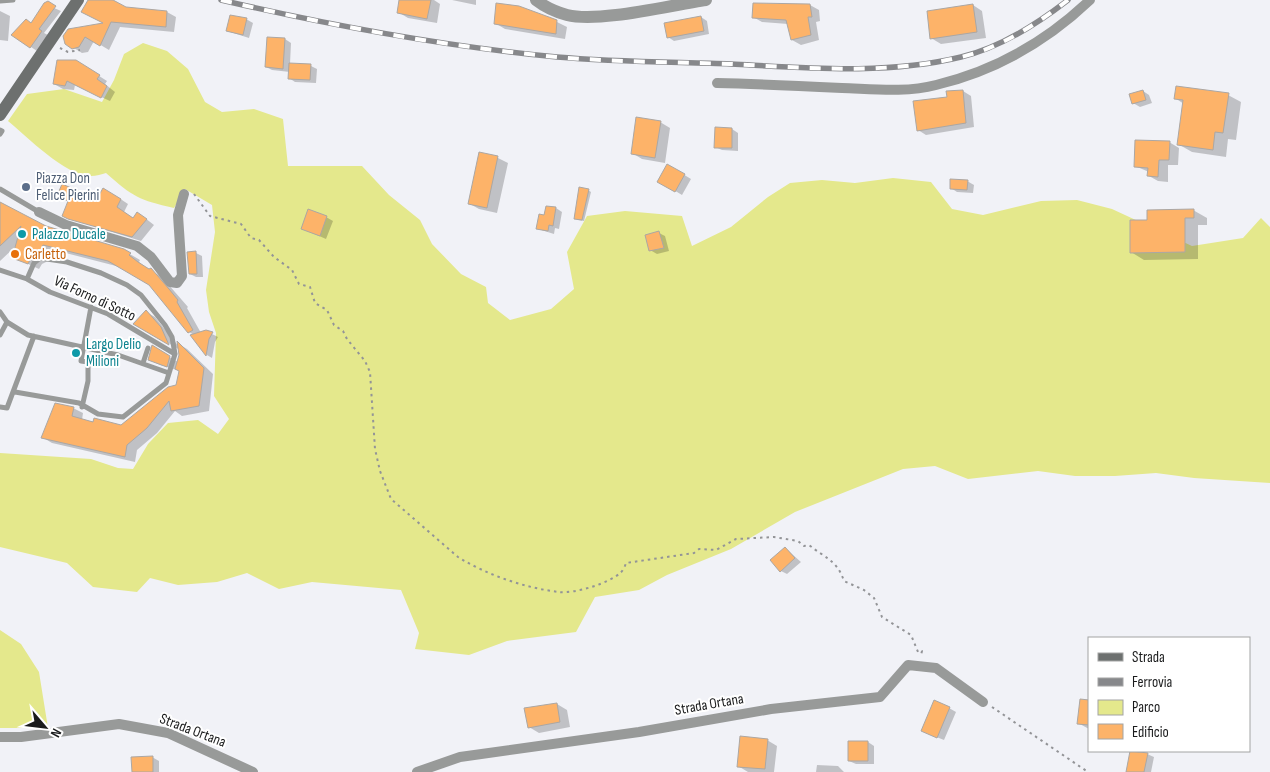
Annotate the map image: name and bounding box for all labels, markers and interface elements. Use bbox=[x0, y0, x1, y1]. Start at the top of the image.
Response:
place label: Piazza Don Felice Pierini bbox=[36, 169, 99, 205]
marker: Piazza Don Felice Pierini bbox=[20, 181, 32, 193]
place label: Palazzo Ducale bbox=[32, 225, 106, 244]
marker: Palazzo Ducale bbox=[16, 228, 28, 240]
place label: Carletto bbox=[25, 245, 66, 264]
marker: Carletto bbox=[9, 248, 21, 260]
street label: Via Forno di Sotto bbox=[51, 271, 139, 326]
place label: Largo Delio Milioni bbox=[86, 335, 141, 371]
marker: Largo Delio Milioni bbox=[70, 347, 82, 359]
legend bbox=[1088, 637, 1250, 752]
text: Strada bbox=[1132, 648, 1165, 667]
text: Ferrovia bbox=[1132, 673, 1173, 692]
street label: Strada Ortana bbox=[673, 689, 745, 720]
text: Parco bbox=[1132, 698, 1160, 717]
north arrow bbox=[20, 702, 70, 752]
street label: Strada Ortana bbox=[157, 709, 229, 752]
text: Edificio bbox=[1132, 723, 1169, 742]
text: N bbox=[47, 726, 65, 740]

